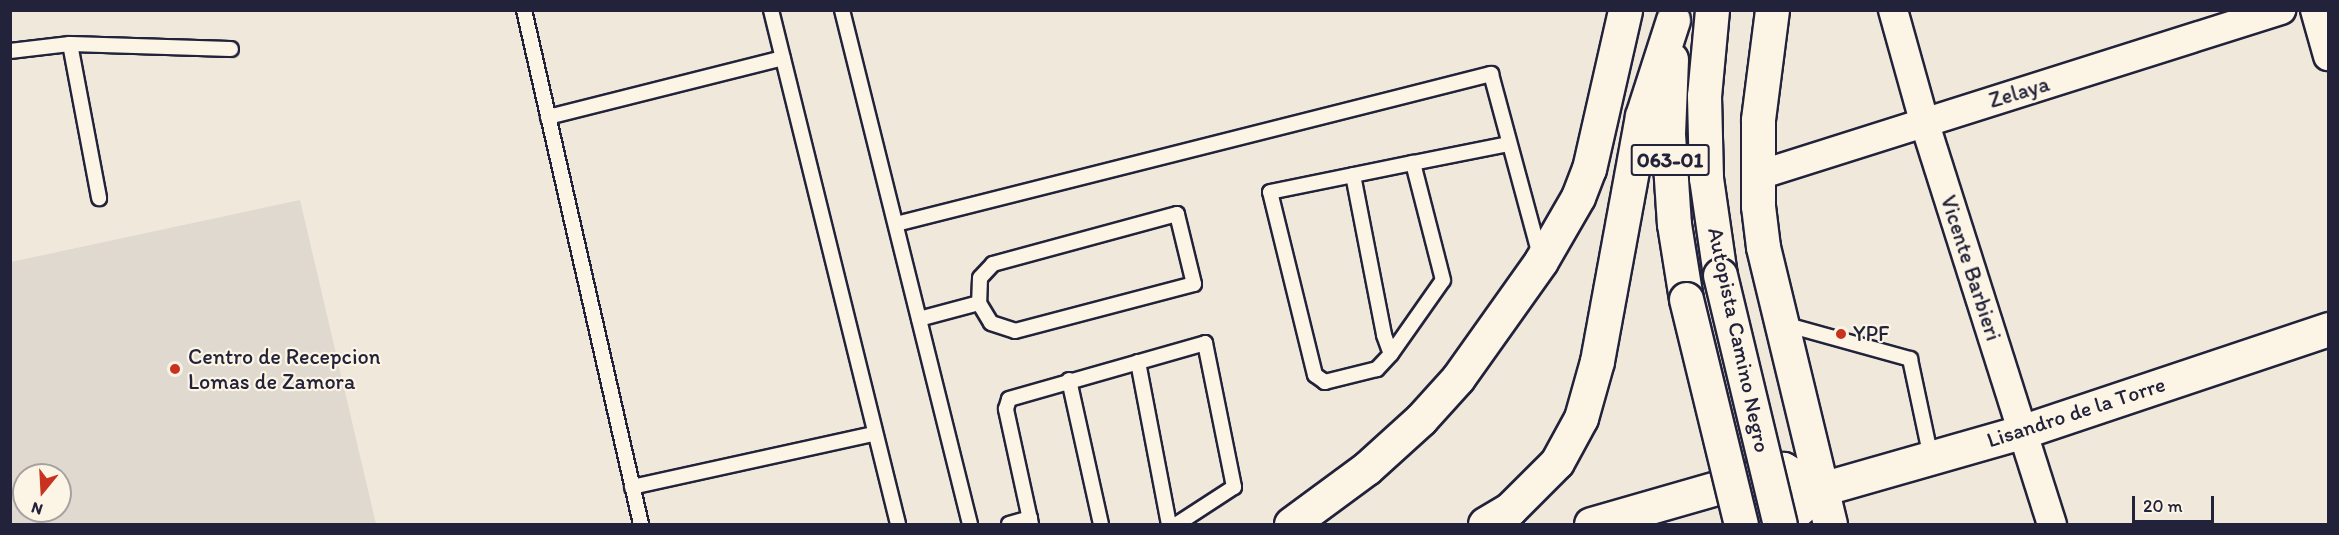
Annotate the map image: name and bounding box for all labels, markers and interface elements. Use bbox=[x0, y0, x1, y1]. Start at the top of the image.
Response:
street label: Zelaya bbox=[1986, 70, 2052, 114]
road number: 063-01 bbox=[1630, 142, 1710, 178]
street label: Vicente Barbieri bbox=[1935, 192, 2007, 344]
street label: Autopista Camino Negro bbox=[1702, 225, 1776, 455]
place label: YPF bbox=[1853, 321, 1889, 347]
marker: YPF bbox=[1834, 327, 1848, 341]
place label: Centro de Recepcion Lomas de Zamora bbox=[188, 343, 380, 394]
marker: Centro de Recepcion Lomas de Zamora bbox=[166, 360, 184, 378]
street label: Lisandro de la Torre bbox=[1984, 371, 2168, 453]
north arrow bbox=[12, 463, 72, 523]
scale bar bbox=[2135, 484, 2218, 522]
text: 20 m bbox=[2143, 495, 2183, 517]
text: N bbox=[29, 498, 45, 519]

